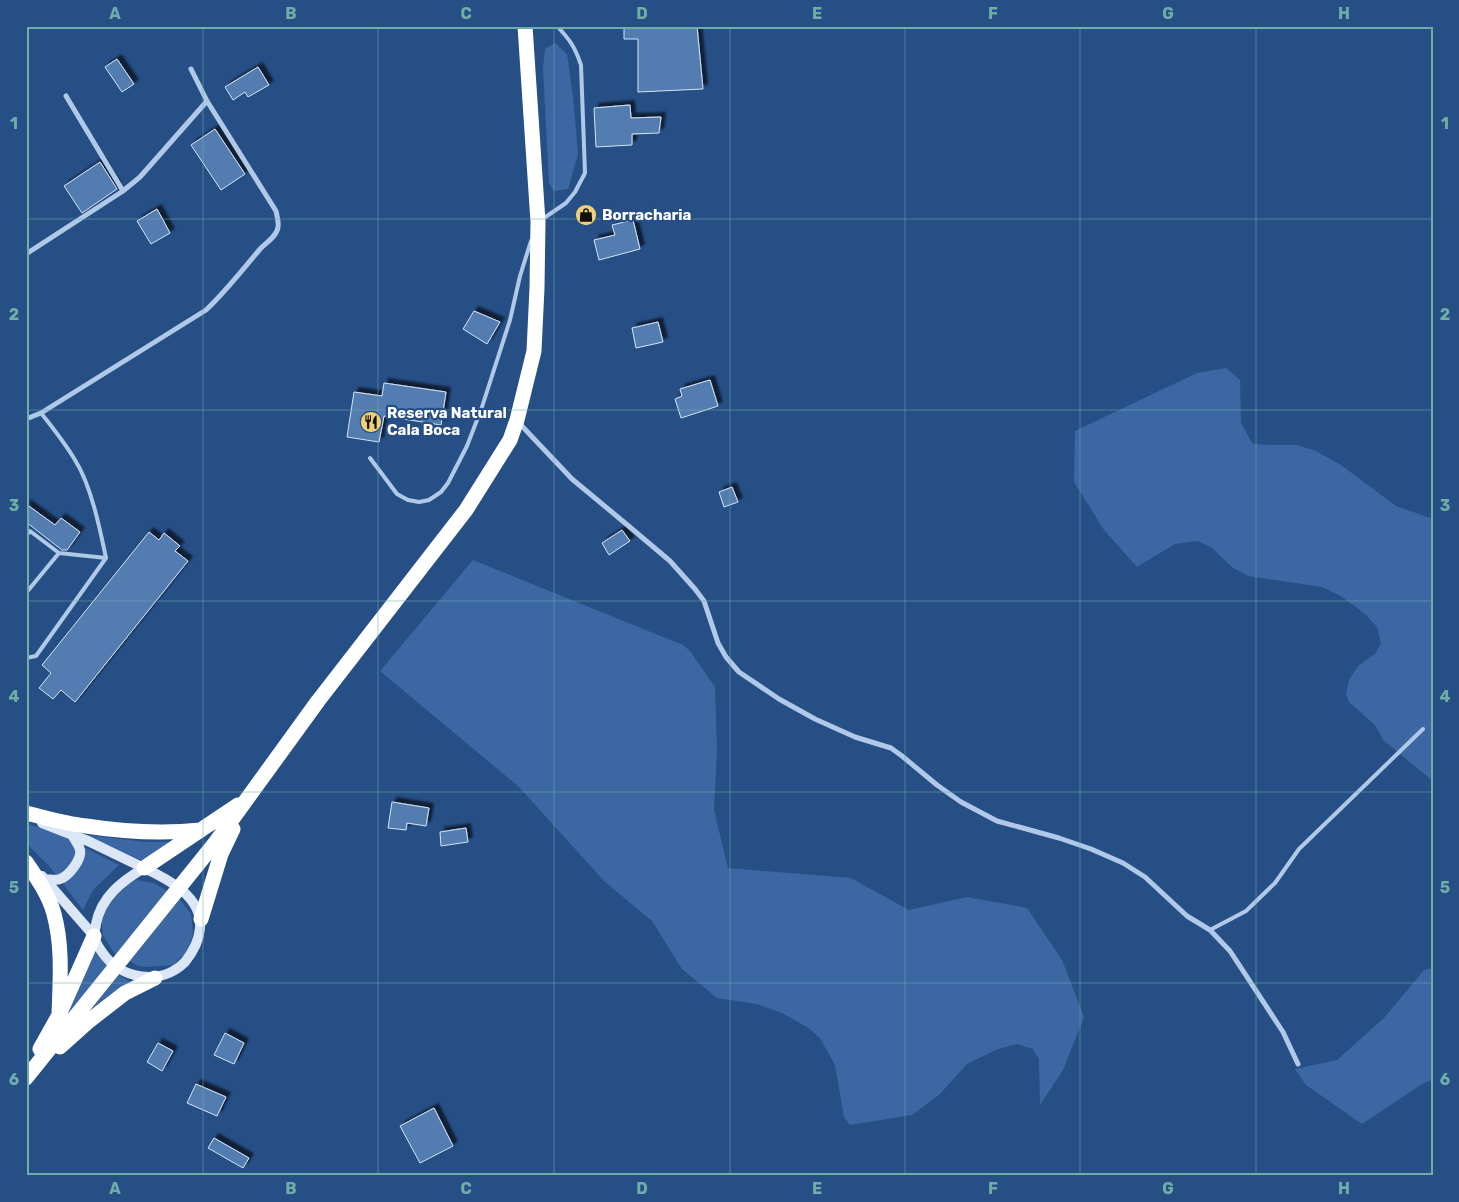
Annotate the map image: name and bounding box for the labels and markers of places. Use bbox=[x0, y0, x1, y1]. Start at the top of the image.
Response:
shop icon: Borracharia bbox=[574, 203, 598, 227]
place label: Borracharia bbox=[602, 206, 692, 224]
place label: Reserva Natural Cala Boca bbox=[387, 404, 507, 439]
restaurant icon: Reserva Natural Cala Boca bbox=[359, 410, 383, 434]

